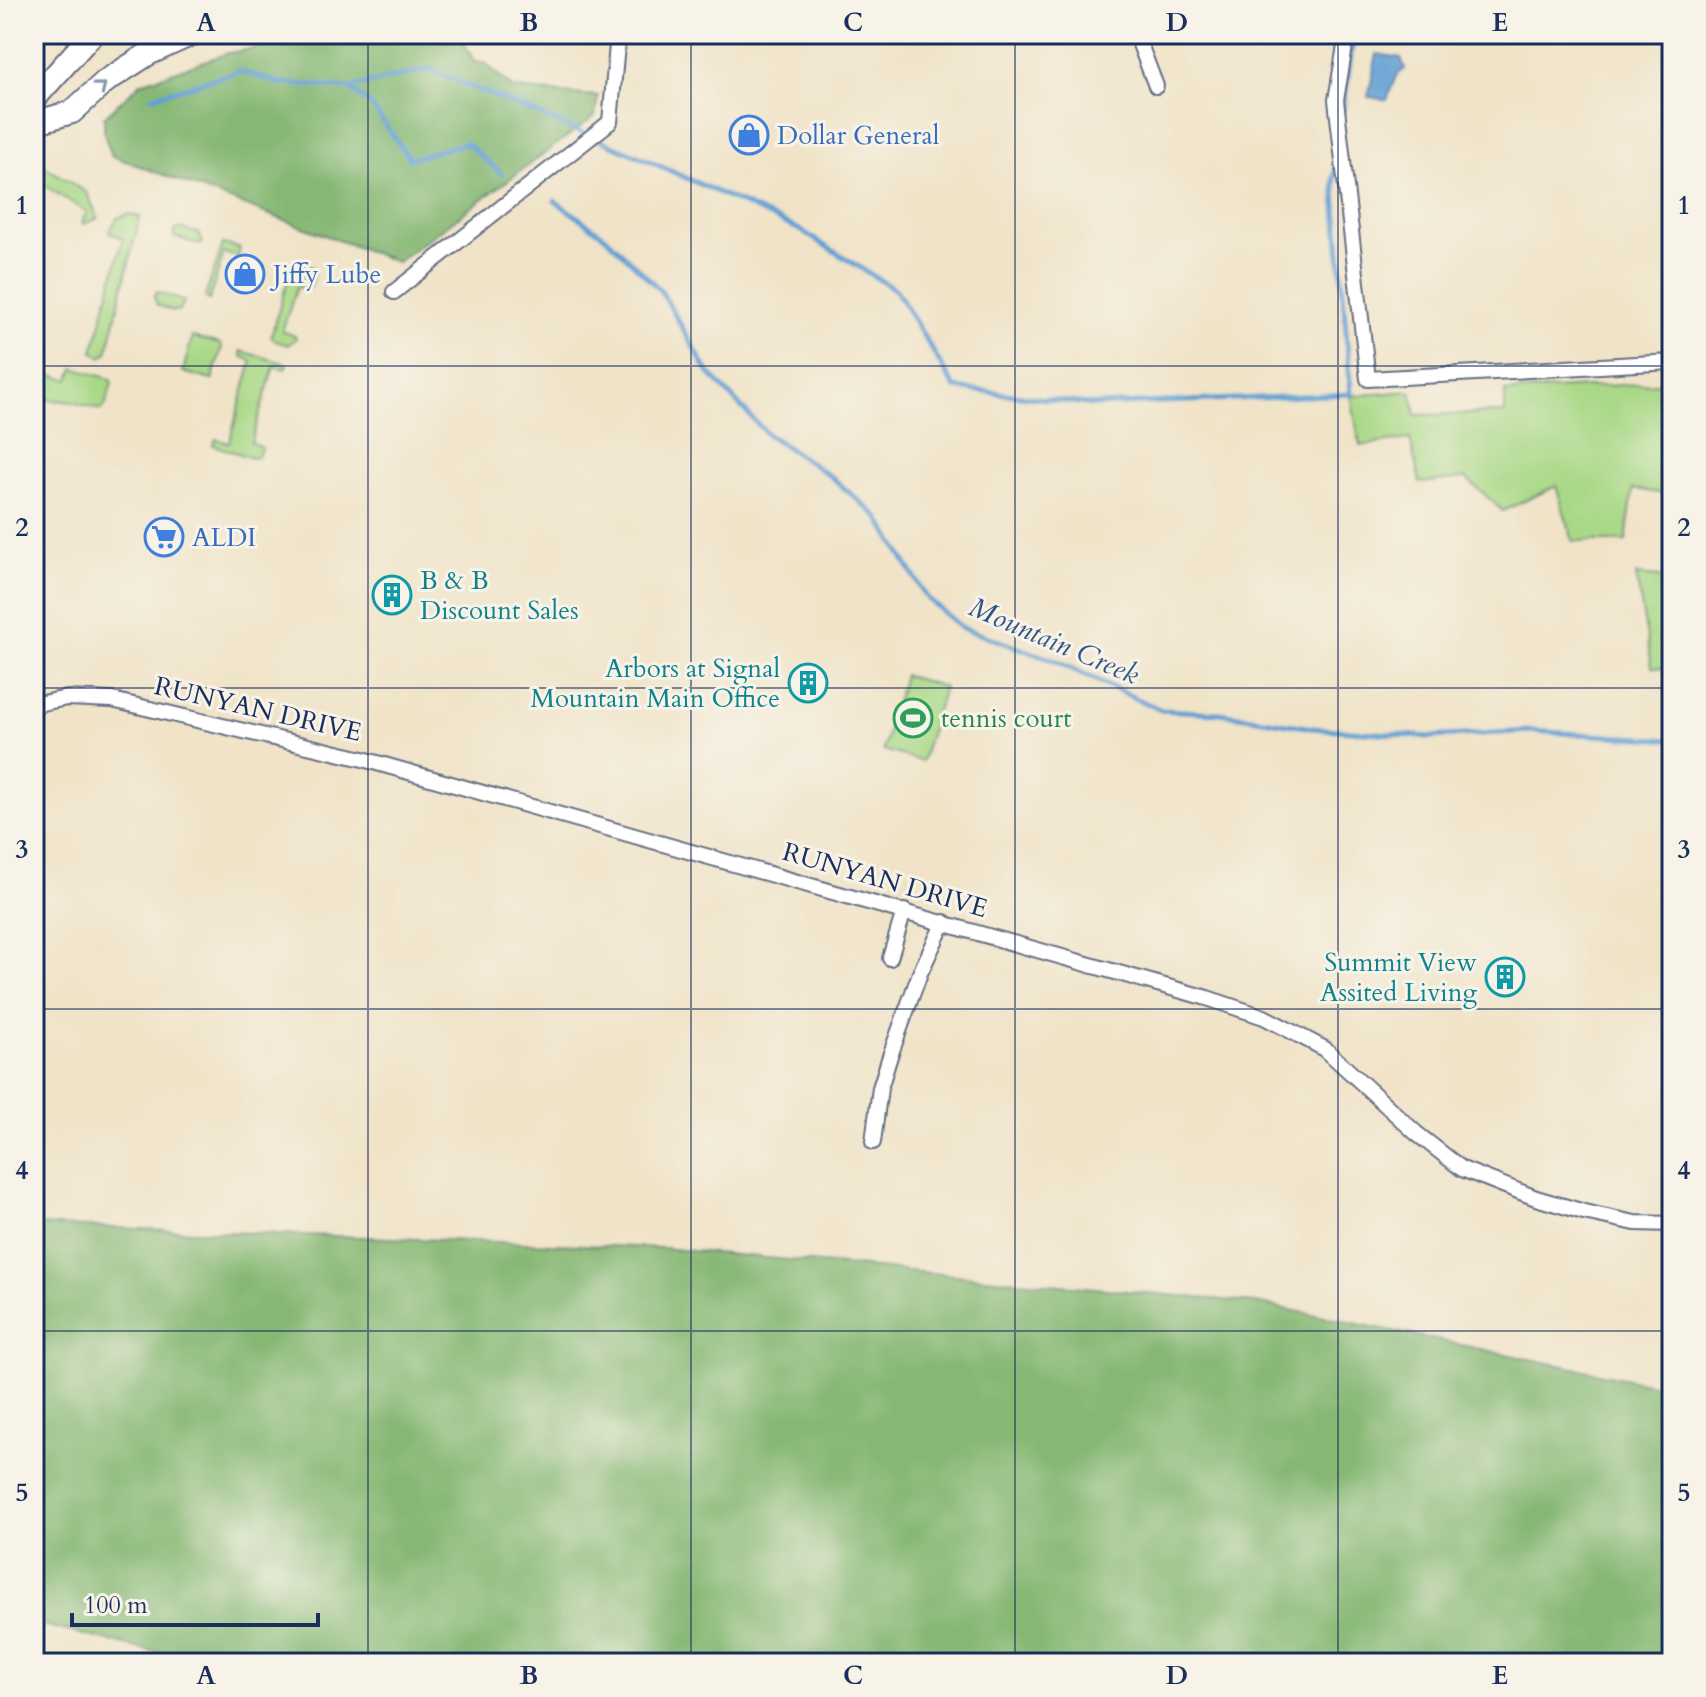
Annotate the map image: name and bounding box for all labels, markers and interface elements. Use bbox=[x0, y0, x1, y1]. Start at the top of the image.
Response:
text: A bbox=[196, 5, 216, 40]
text: B bbox=[520, 5, 538, 40]
text: C bbox=[843, 5, 863, 40]
text: D bbox=[1166, 5, 1188, 40]
text: E bbox=[1492, 5, 1508, 40]
one-way arrow bbox=[92, 82, 106, 97]
shop icon: Dollar General bbox=[728, 114, 770, 156]
place label: Dollar General bbox=[777, 118, 940, 153]
text: 1 bbox=[15, 188, 29, 223]
text: 1 bbox=[1677, 188, 1691, 223]
shop icon: Jiffy Lube bbox=[224, 253, 266, 295]
place label: Jiffy Lube bbox=[269, 257, 381, 292]
text: 2 bbox=[15, 510, 29, 545]
text: 2 bbox=[1677, 510, 1691, 545]
supermarket icon: ALDI bbox=[143, 516, 185, 558]
place label: ALDI bbox=[192, 520, 256, 555]
place label: B & B Discount Sales bbox=[420, 563, 579, 628]
building icon: B & B Discount Sales bbox=[371, 574, 413, 616]
water label: Mountain Creek bbox=[963, 588, 1145, 694]
place label: Arbors at Signal Mountain Main Office bbox=[531, 651, 780, 716]
building icon: Arbors at Signal Mountain Main Office bbox=[787, 662, 829, 704]
street label: RUNYAN DRIVE bbox=[151, 668, 365, 750]
sports icon: tennis court bbox=[892, 697, 934, 739]
place label: tennis court bbox=[941, 701, 1071, 736]
text: 3 bbox=[15, 832, 29, 867]
text: 3 bbox=[1677, 832, 1691, 867]
street label: RUNYAN DRIVE bbox=[778, 834, 992, 926]
place label: Summit View Assited Living bbox=[1320, 945, 1477, 1010]
building icon: Summit View Assited Living bbox=[1484, 956, 1526, 998]
text: 4 bbox=[15, 1153, 29, 1188]
text: 4 bbox=[1677, 1153, 1691, 1188]
text: 5 bbox=[15, 1475, 29, 1510]
text: 5 bbox=[1677, 1475, 1691, 1510]
scale bar bbox=[72, 1577, 318, 1627]
text: 100 m bbox=[84, 1589, 148, 1622]
text: A bbox=[196, 1658, 216, 1693]
text: B bbox=[520, 1658, 538, 1693]
text: C bbox=[843, 1658, 863, 1693]
text: D bbox=[1166, 1658, 1188, 1693]
text: E bbox=[1492, 1658, 1508, 1693]

